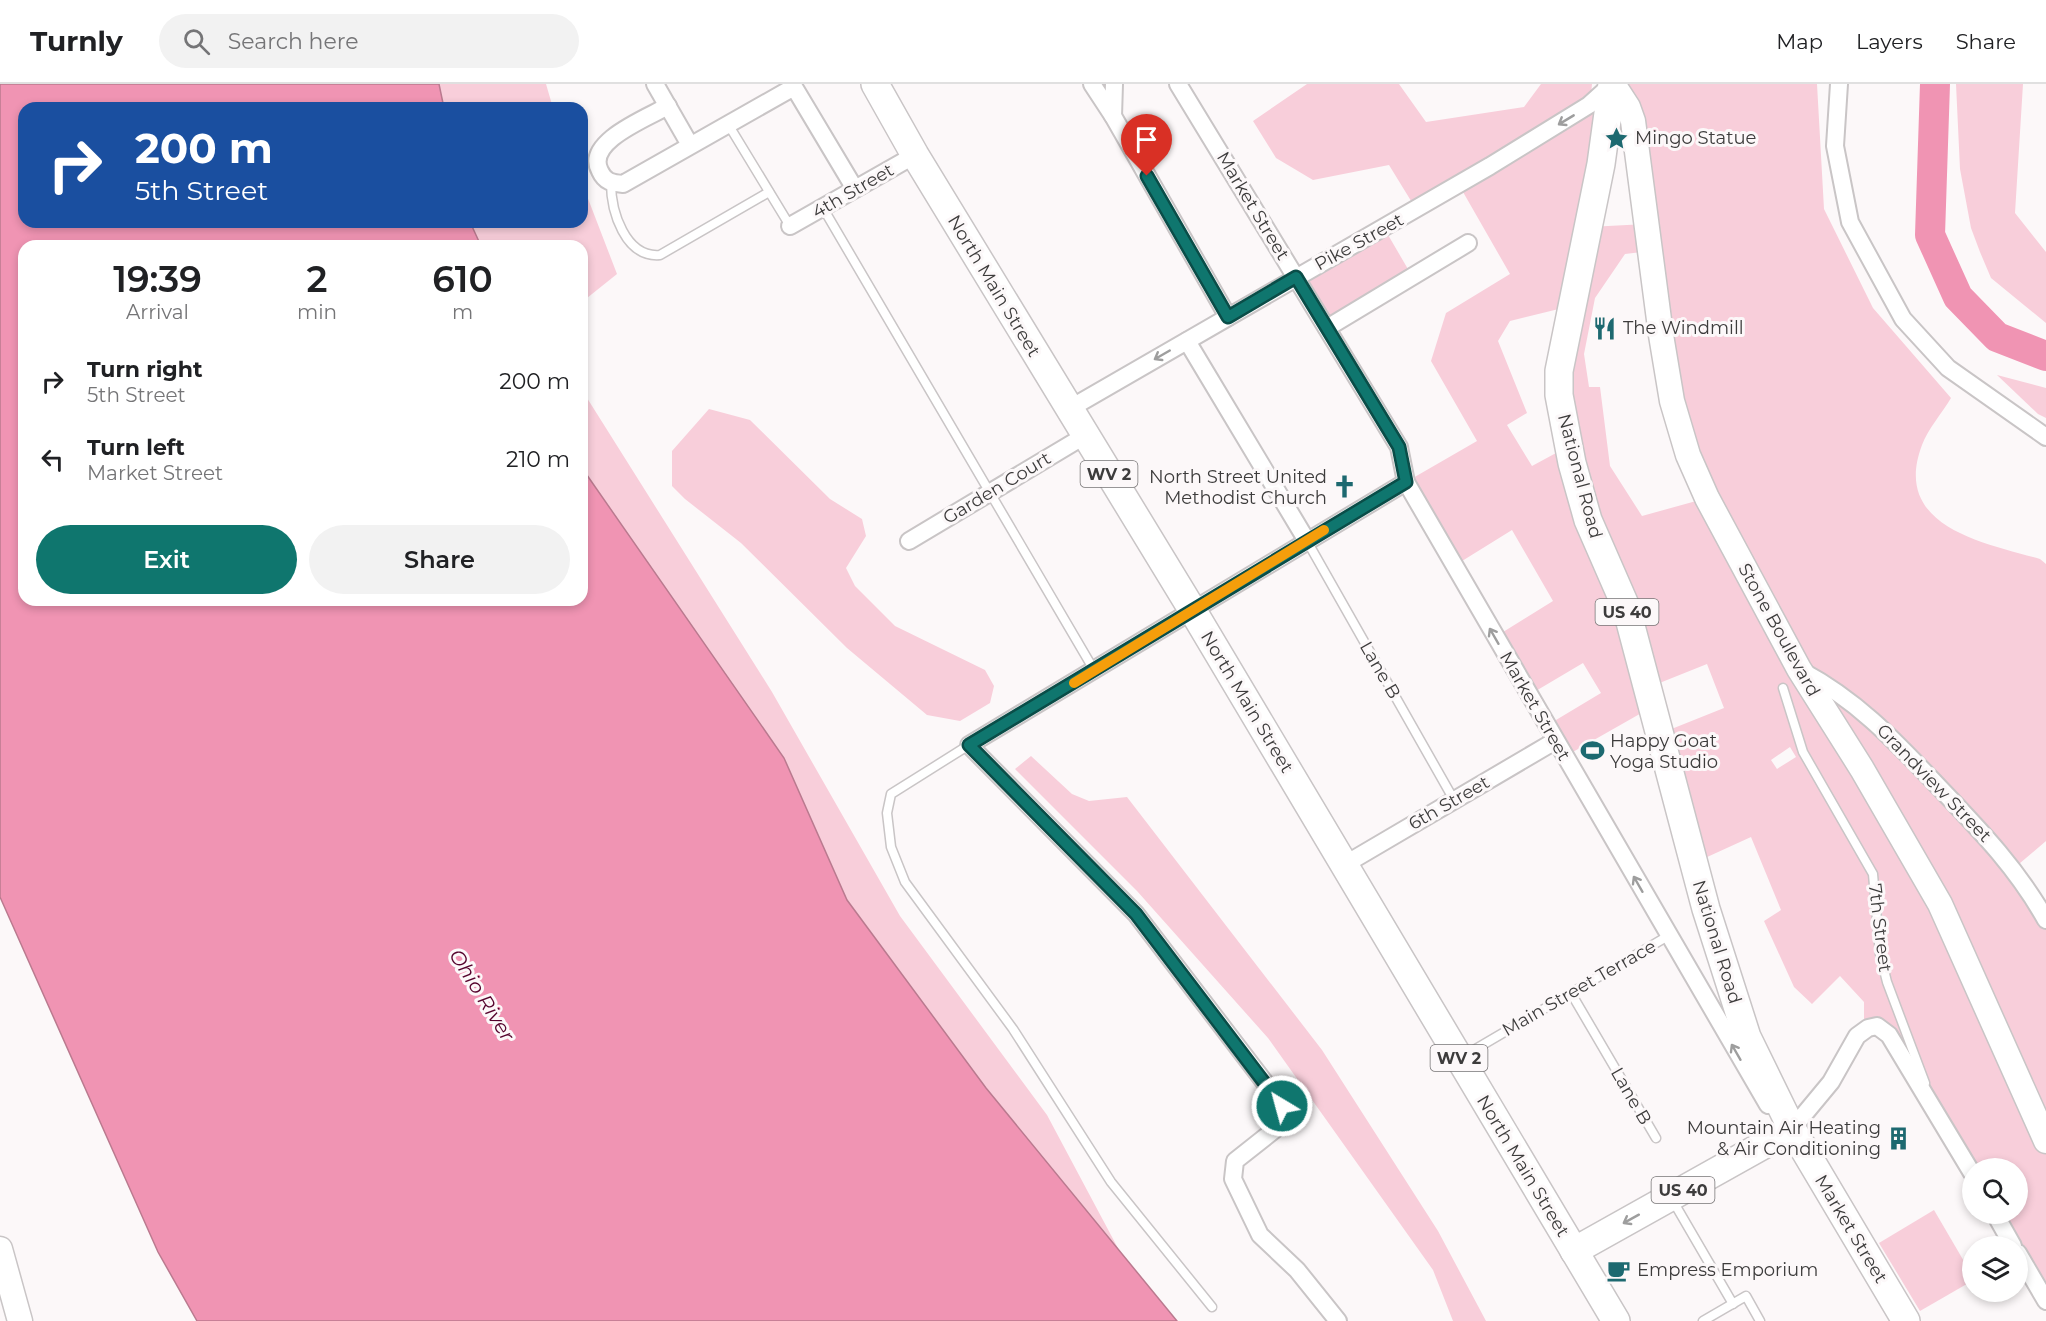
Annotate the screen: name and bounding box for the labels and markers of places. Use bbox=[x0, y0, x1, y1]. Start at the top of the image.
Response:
pin bbox=[1121, 114, 1172, 176]
place icon: Mingo Statue bbox=[1604, 125, 1630, 151]
place label: Mingo Statue bbox=[1635, 127, 1757, 149]
restaurant icon: The Windmill bbox=[1592, 315, 1618, 341]
place label: The Windmill bbox=[1623, 317, 1744, 339]
place label: North Street United Methodist Church bbox=[1149, 466, 1327, 509]
church icon: North Street United Methodist Church bbox=[1332, 474, 1358, 500]
place label: Happy Goat Yoga Studio bbox=[1610, 730, 1718, 773]
sports icon: Happy Goat Yoga Studio bbox=[1579, 738, 1605, 764]
place label: Mountain Air Heating & Air Conditioning bbox=[1687, 1117, 1881, 1160]
building icon: Mountain Air Heating & Air Conditioning bbox=[1886, 1125, 1912, 1151]
cafe icon: Empress Emporium bbox=[1606, 1257, 1632, 1283]
place label: Empress Emporium bbox=[1637, 1259, 1818, 1281]

